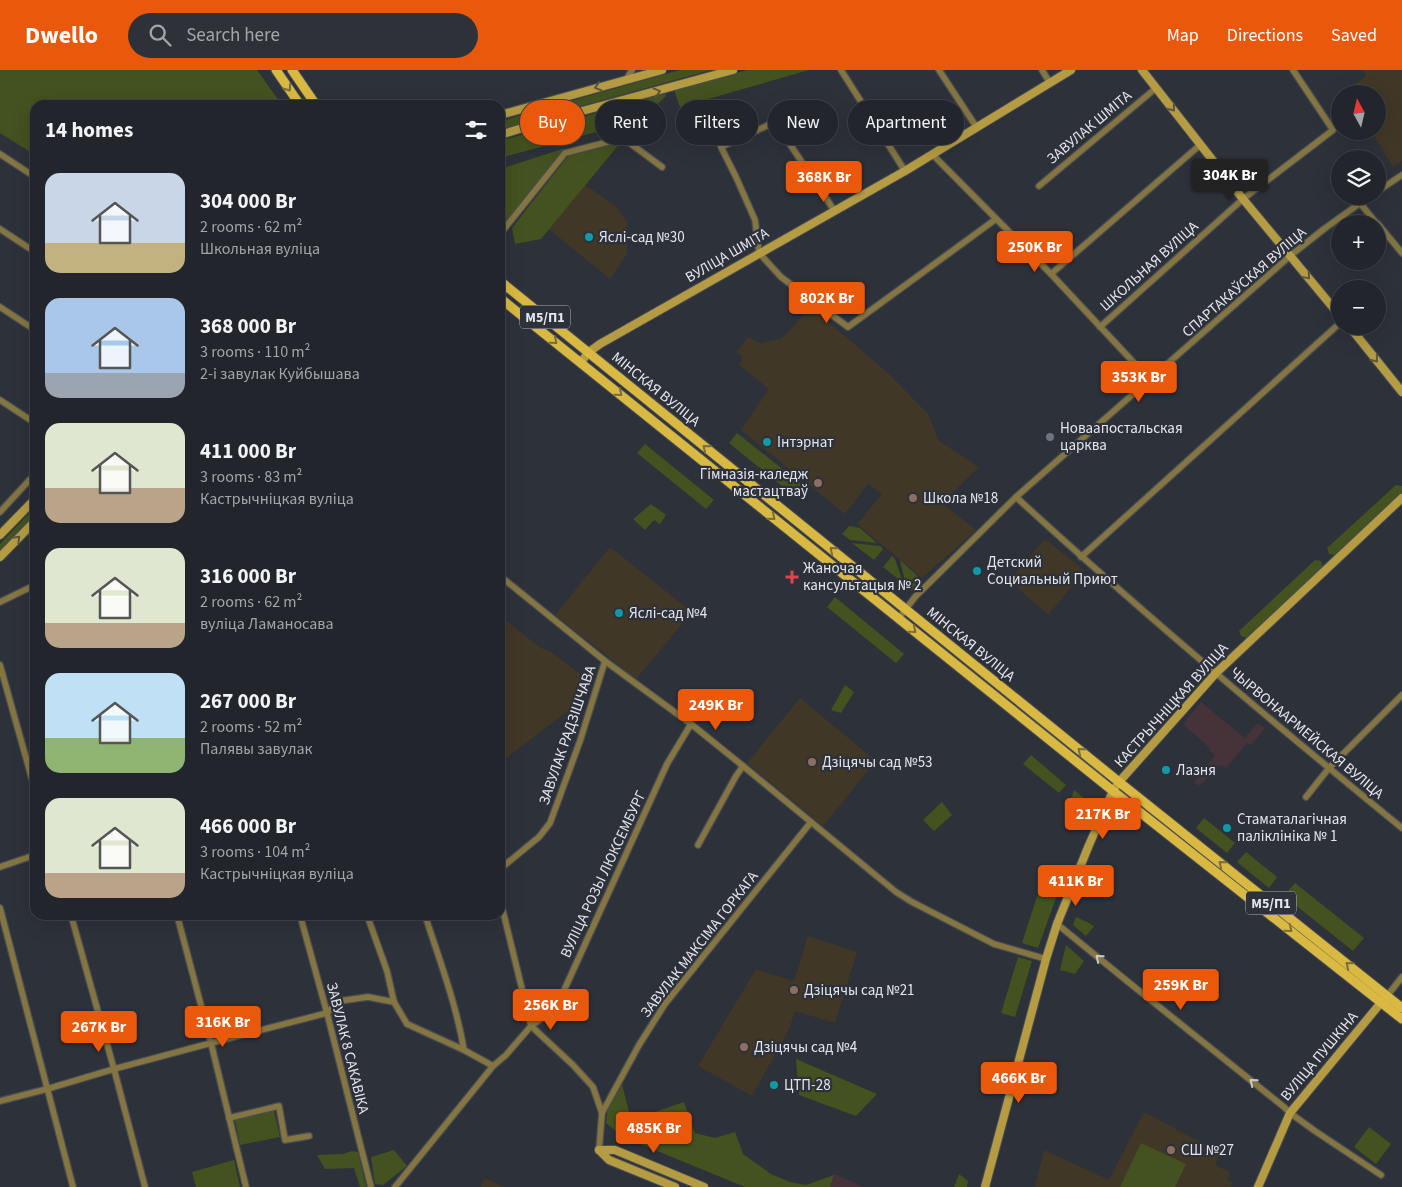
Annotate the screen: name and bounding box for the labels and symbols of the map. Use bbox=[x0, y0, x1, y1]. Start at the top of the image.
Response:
one-way arrow bbox=[282, 82, 291, 91]
one-way arrow bbox=[595, 82, 603, 92]
street label: ЗАВУЛАК ШМІТА bbox=[1042, 85, 1137, 169]
north arrow bbox=[1331, 85, 1386, 140]
one-way arrow bbox=[652, 87, 660, 97]
one-way arrow bbox=[1166, 103, 1175, 112]
pin: 304K Br bbox=[1184, 158, 1276, 201]
pin: 368K Br bbox=[778, 160, 870, 203]
street label: ШКОЛЬНАЯ ВУЛІЦА bbox=[1095, 216, 1204, 316]
street label: СПАРТАКАЎСКАЯ ВУЛІЦА bbox=[1178, 222, 1312, 342]
street label: ВУЛІЦА ШМІТА bbox=[682, 223, 774, 288]
place label: Яслі-сад №30 bbox=[599, 227, 685, 248]
pin: 250K Br bbox=[989, 230, 1081, 273]
marker: Яслі-сад №30 bbox=[583, 231, 595, 243]
one-way arrow bbox=[1301, 270, 1310, 279]
pin: 802K Br bbox=[781, 282, 873, 324]
road number: М5/П1 bbox=[520, 306, 570, 328]
one-way arrow bbox=[548, 336, 557, 344]
street label: МІНСКАЯ ВУЛІЦА bbox=[607, 347, 705, 432]
one-way arrow bbox=[1370, 353, 1378, 362]
pin: 353K Br bbox=[1093, 360, 1185, 403]
one-way arrow bbox=[613, 388, 622, 397]
place label: Новаапостальская царква bbox=[1060, 418, 1183, 456]
marker: Новаапостальская царква bbox=[1044, 431, 1056, 443]
place label: Інтэрнат bbox=[777, 432, 834, 453]
marker: Інтэрнат bbox=[761, 436, 773, 448]
one-way arrow bbox=[703, 445, 712, 453]
place label: Гімназія-каледж мастацтваў bbox=[700, 464, 809, 502]
marker: Гімназія-каледж мастацтваў bbox=[812, 477, 824, 489]
place label: Школа №18 bbox=[923, 488, 998, 509]
marker: Школа №18 bbox=[907, 492, 919, 504]
one-way arrow bbox=[766, 512, 775, 520]
one-way arrow bbox=[12, 535, 21, 544]
one-way arrow bbox=[830, 547, 839, 555]
place label: Детский Социальный Приют bbox=[987, 552, 1118, 590]
place label: Жаночая кансультацыя № 2 bbox=[803, 558, 922, 596]
marker: Детский Социальный Приют bbox=[971, 565, 983, 577]
marker: Жаночая кансультацыя № 2 bbox=[785, 570, 799, 584]
street label: МІНСКАЯ ВУЛІЦА bbox=[922, 602, 1020, 687]
place label: Яслі-сад №4 bbox=[629, 603, 708, 624]
marker: Яслі-сад №4 bbox=[613, 607, 625, 619]
one-way arrow bbox=[907, 624, 916, 632]
street label: КАСТРЫЧНІЦКАЯ ВУЛІЦА bbox=[1110, 638, 1234, 772]
street label: ЗАВУЛАК РАДЗІШЧАВА bbox=[534, 662, 601, 808]
street label: ЧЫРВОНААРМЕЙСКАЯ ВУЛІЦА bbox=[1225, 663, 1389, 805]
pin: 249K Br bbox=[670, 688, 762, 731]
one-way arrow bbox=[1078, 748, 1087, 757]
place label: Дзіцячы сад №53 bbox=[822, 752, 933, 773]
marker: Дзіцячы сад №53 bbox=[806, 756, 818, 768]
place label: Лазня bbox=[1176, 760, 1216, 781]
marker: Лазня bbox=[1160, 764, 1172, 776]
street label: ВУЛІЦА РОЗЫ ЛЮКСЕМБУРГ bbox=[555, 787, 652, 961]
pin: 217K Br bbox=[1057, 798, 1149, 840]
place label: Стаматалагічная паліклініка № 1 bbox=[1237, 809, 1347, 847]
marker: Стаматалагічная паліклініка № 1 bbox=[1221, 822, 1233, 834]
one-way arrow bbox=[1219, 861, 1228, 869]
pin: 411K Br bbox=[1030, 864, 1122, 907]
street label: ЗАВУЛАК МАКСІМА ГОРКАГА bbox=[636, 866, 764, 1022]
road number: М5/П1 bbox=[1246, 891, 1296, 914]
one-way arrow bbox=[1283, 923, 1292, 931]
one-way arrow bbox=[1095, 955, 1104, 964]
one-way arrow bbox=[1345, 962, 1354, 971]
pin: 259K Br bbox=[1135, 968, 1227, 1011]
street label: ЗАВУЛАК 8 САКАВІКА bbox=[321, 980, 374, 1117]
place label: Дзіцячы сад №21 bbox=[804, 980, 915, 1001]
marker: Дзіцячы сад №21 bbox=[788, 984, 800, 996]
pin: 256K Br bbox=[505, 988, 597, 1031]
pin: 316K Br bbox=[177, 1006, 269, 1048]
street label: ВУЛІЦА ПУШКІНА bbox=[1276, 1006, 1364, 1106]
pin: 267K Br bbox=[53, 1010, 145, 1053]
place label: Дзіцячы сад №4 bbox=[754, 1037, 858, 1058]
marker: Дзіцячы сад №4 bbox=[738, 1041, 750, 1053]
pin: 466K Br bbox=[973, 1062, 1065, 1104]
place label: ЦТП-28 bbox=[784, 1075, 831, 1096]
one-way arrow bbox=[1249, 1078, 1258, 1087]
marker: ЦТП-28 bbox=[768, 1079, 780, 1091]
pin: 485K Br bbox=[608, 1112, 700, 1154]
place label: СШ №27 bbox=[1181, 1140, 1234, 1161]
marker: СШ №27 bbox=[1165, 1144, 1177, 1156]

